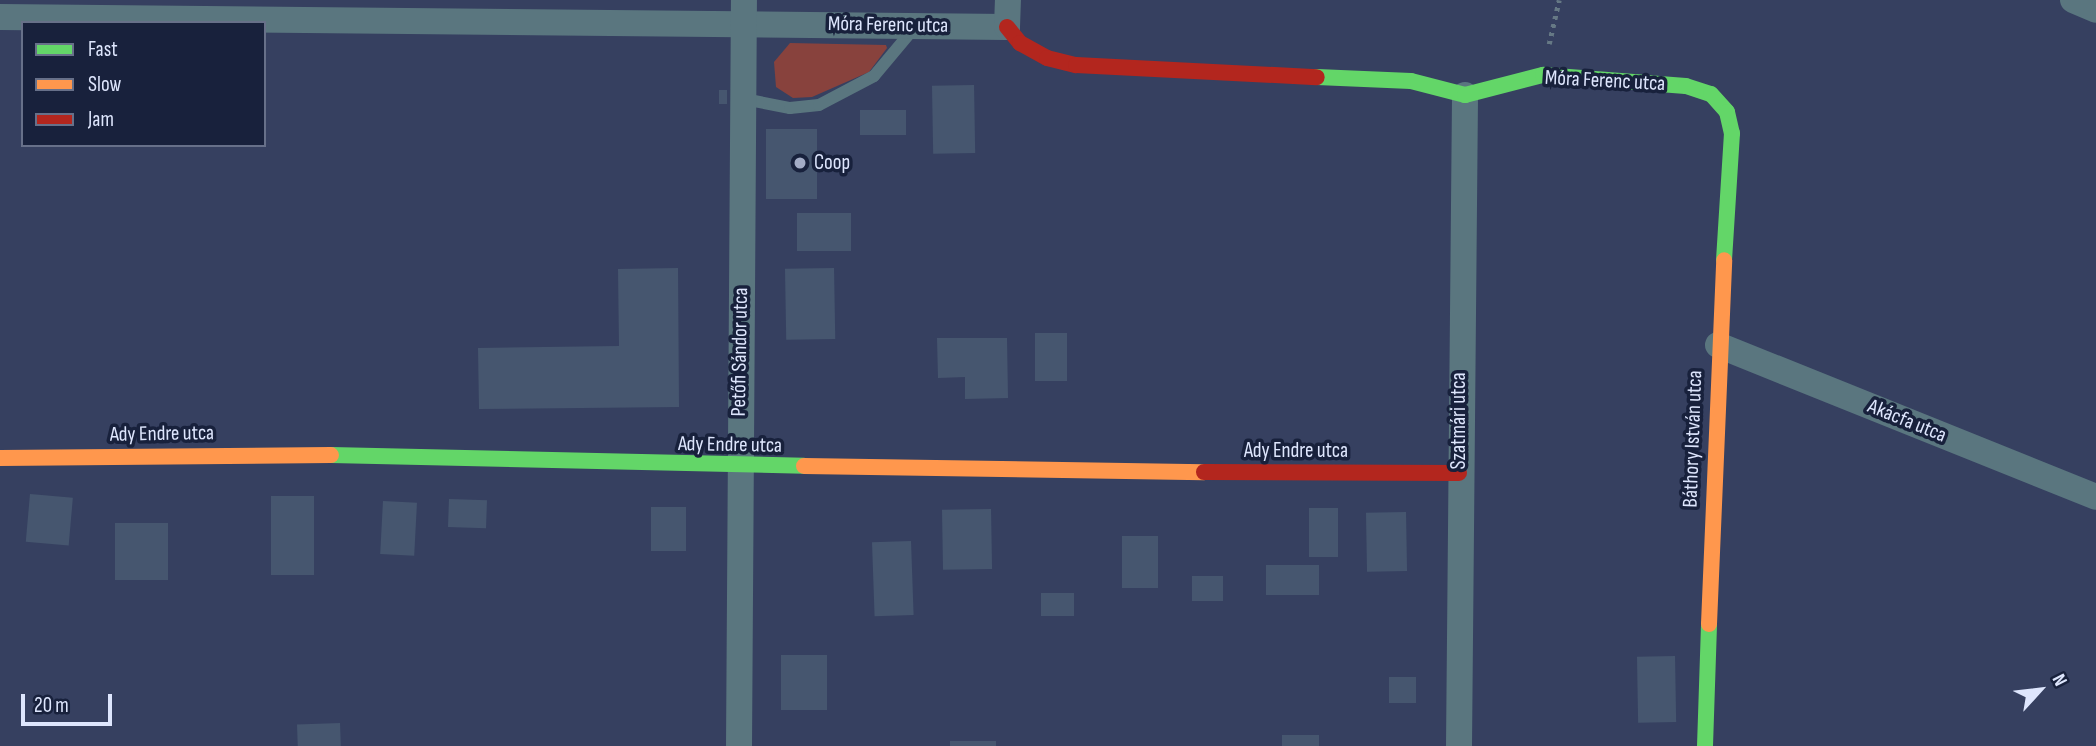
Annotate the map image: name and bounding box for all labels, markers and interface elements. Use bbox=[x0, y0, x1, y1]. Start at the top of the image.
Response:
street label: Móra Ferenc utca bbox=[828, 11, 948, 39]
legend bbox=[21, 21, 266, 147]
text: Fast bbox=[88, 37, 118, 62]
street label: Móra Ferenc utca bbox=[1544, 65, 1666, 97]
text: Slow bbox=[88, 72, 121, 97]
text: Jam bbox=[88, 107, 114, 132]
place label: Coop bbox=[814, 150, 850, 176]
marker: Coop bbox=[792, 155, 808, 171]
street label: Petőfi Sándor utca bbox=[726, 287, 754, 417]
street label: Báthory István utca bbox=[1678, 370, 1708, 508]
street label: Szatmári utca bbox=[1446, 372, 1472, 470]
street label: Akácfa utca bbox=[1864, 394, 1950, 448]
street label: Ady Endre utca bbox=[110, 420, 214, 448]
street label: Ady Endre utca bbox=[678, 431, 782, 459]
street label: Ady Endre utca bbox=[1244, 438, 1348, 464]
north arrow bbox=[2005, 655, 2075, 725]
text: N bbox=[2047, 670, 2072, 690]
scale bar bbox=[24, 680, 116, 724]
text: 20 m bbox=[34, 693, 69, 718]

